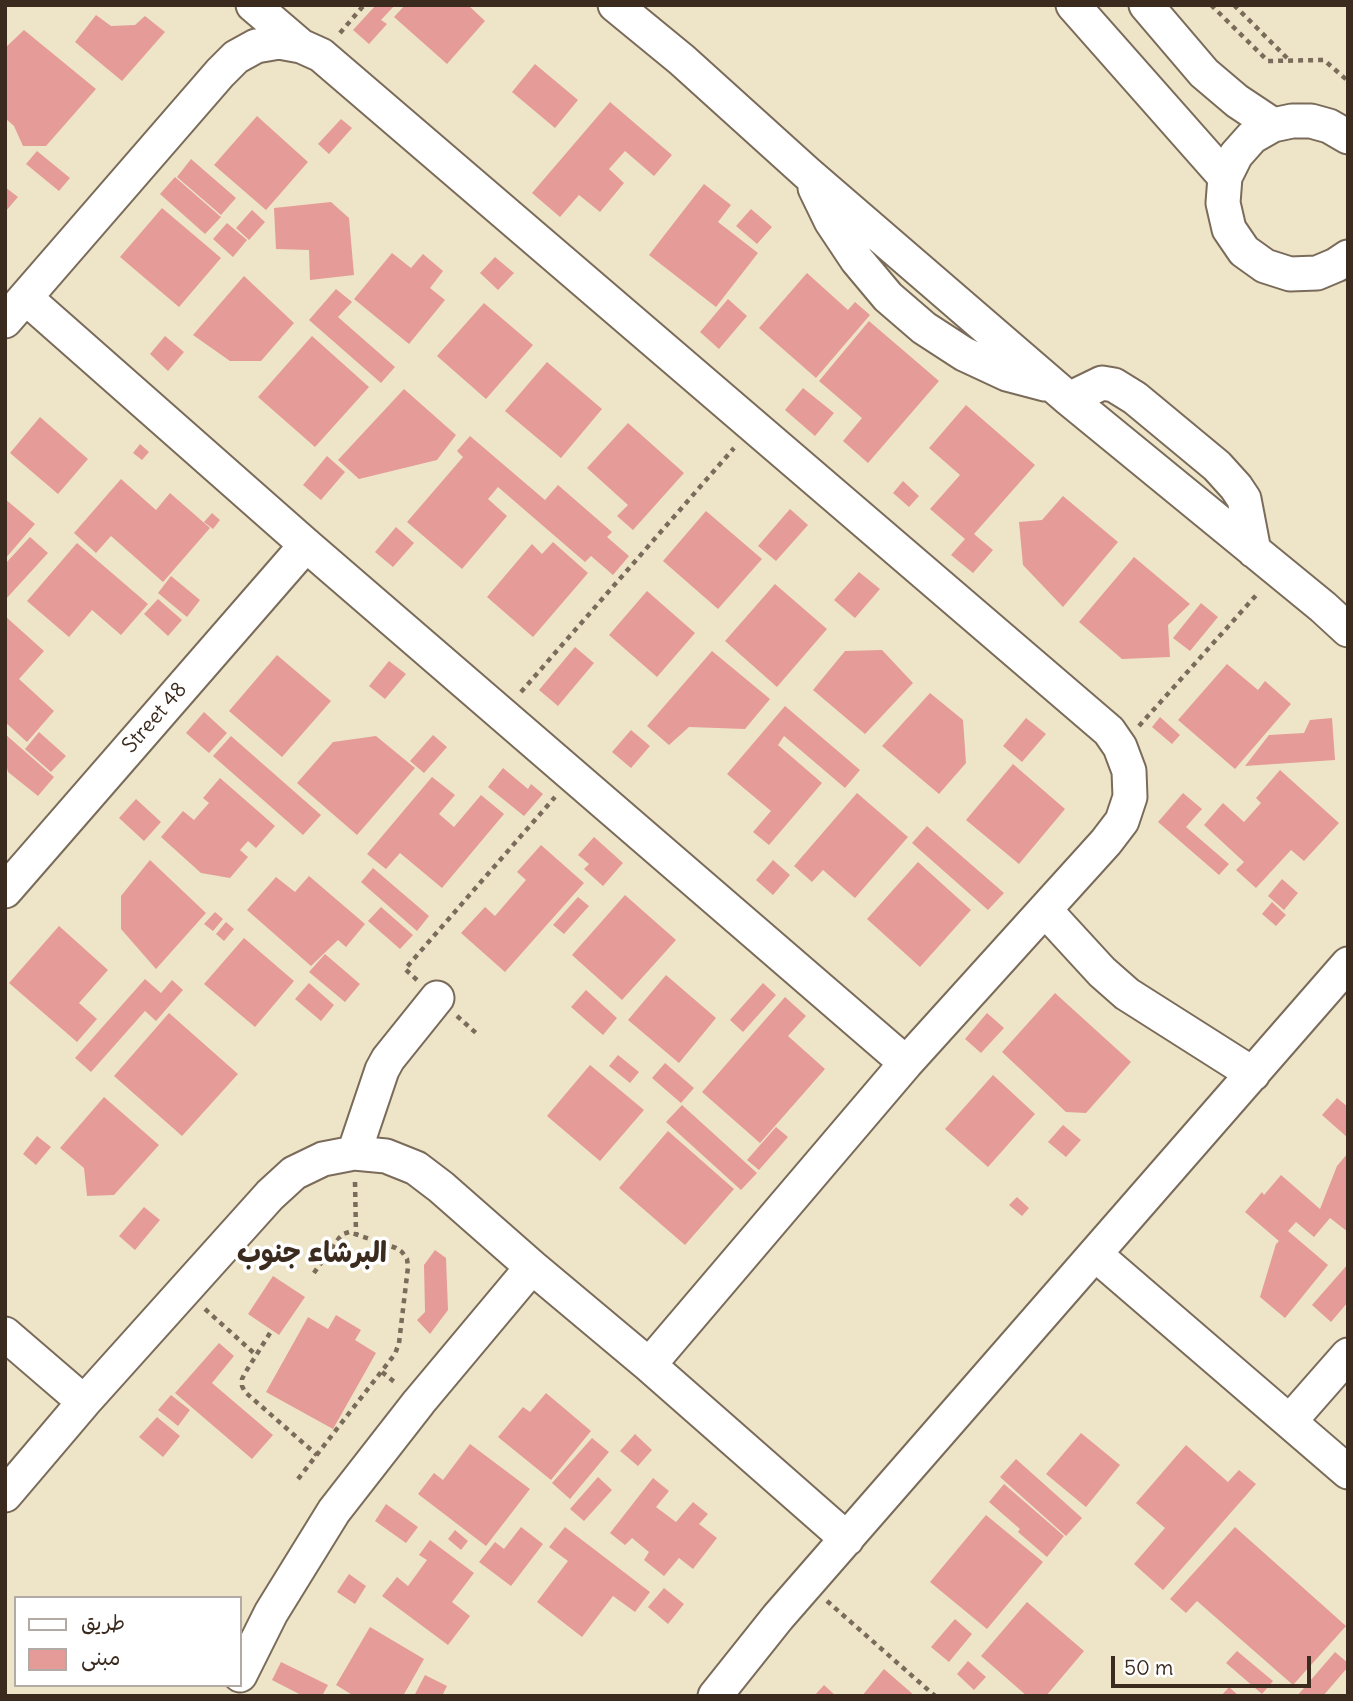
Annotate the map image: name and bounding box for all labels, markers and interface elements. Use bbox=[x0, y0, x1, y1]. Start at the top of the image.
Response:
street label: Street 48 bbox=[118, 678, 192, 758]
district label: البرشاء جنوب bbox=[237, 1237, 387, 1271]
legend bbox=[14, 1596, 242, 1687]
text: طريق bbox=[81, 1609, 125, 1636]
scale bar bbox=[1115, 1642, 1314, 1686]
text: مبنى bbox=[81, 1644, 120, 1671]
text: 50 m bbox=[1124, 1654, 1173, 1681]

